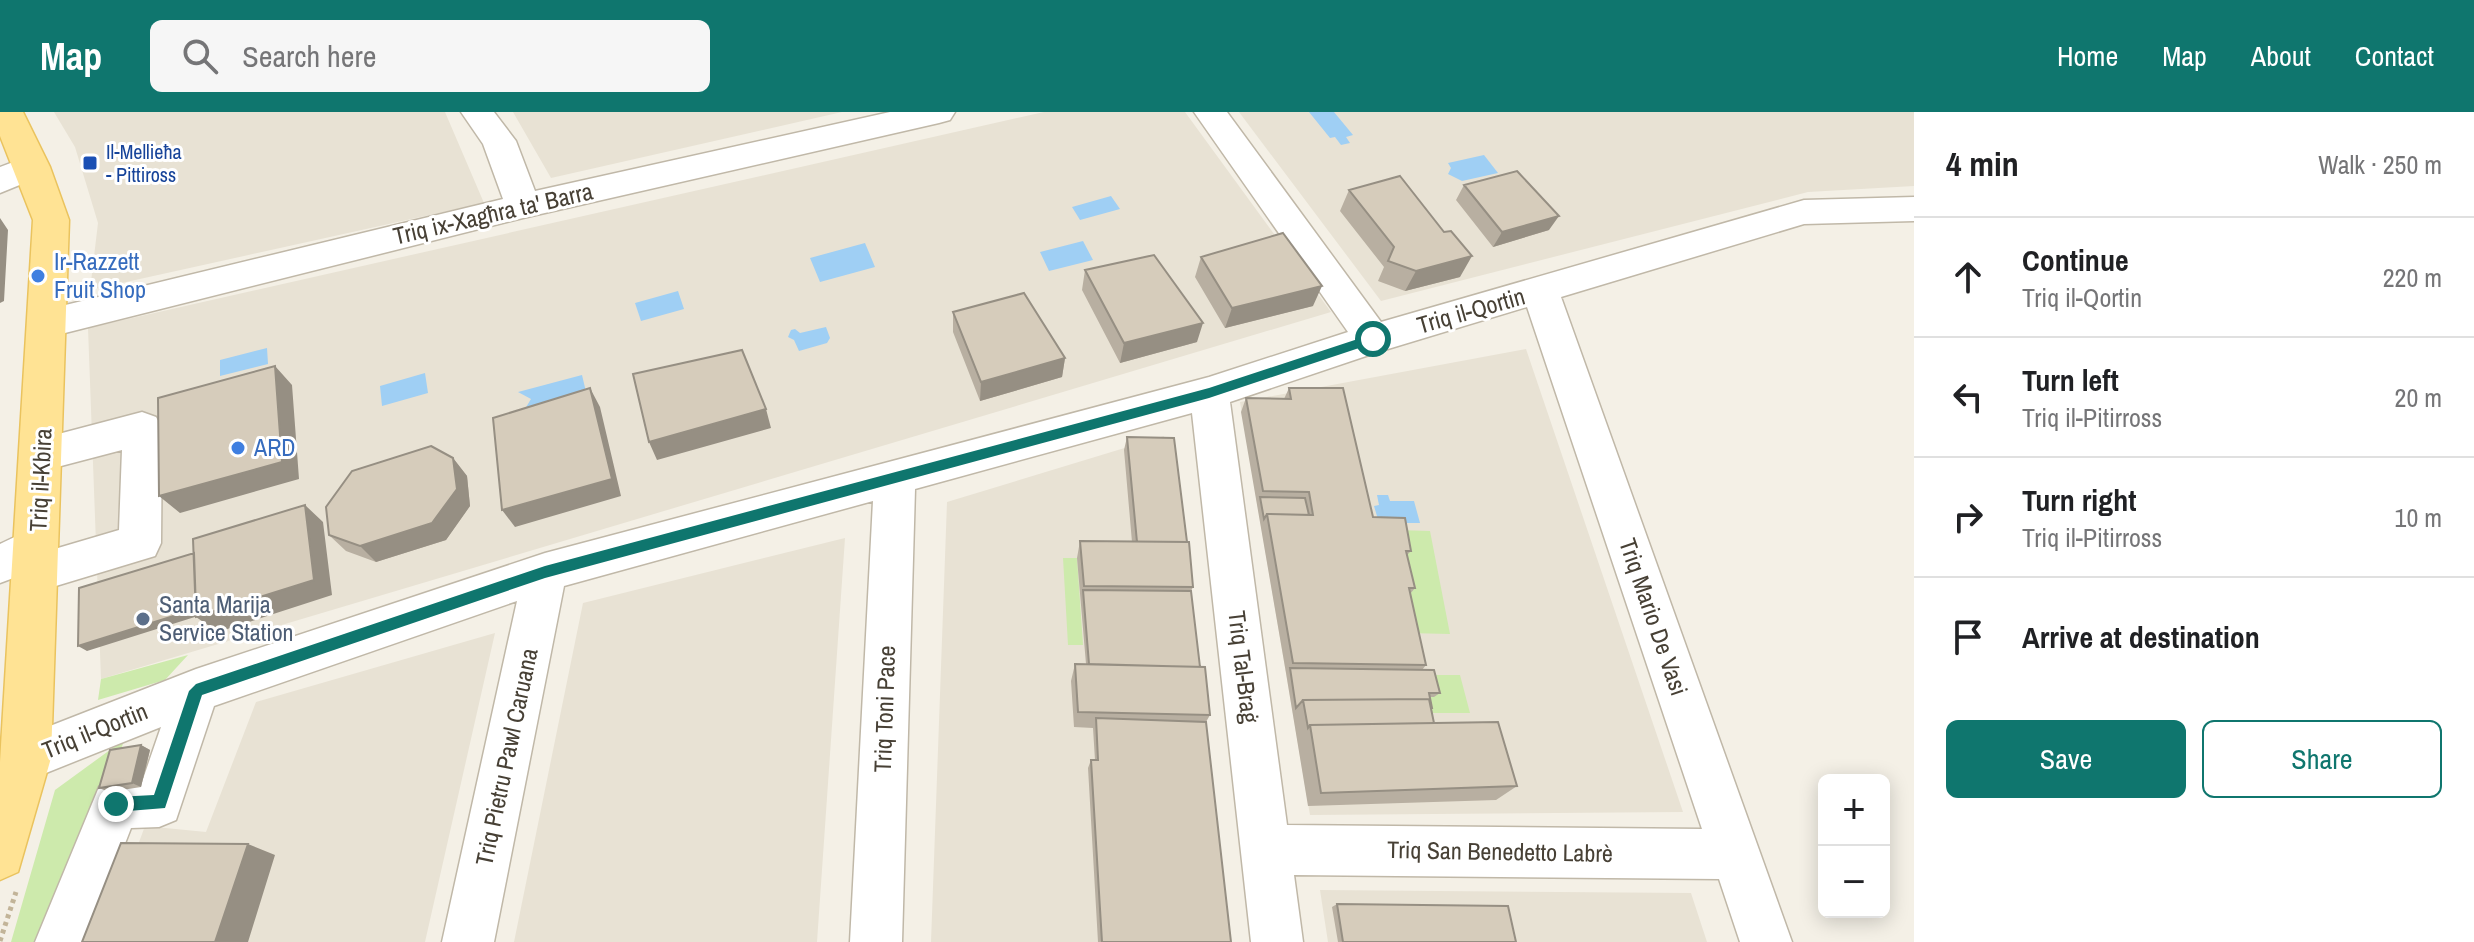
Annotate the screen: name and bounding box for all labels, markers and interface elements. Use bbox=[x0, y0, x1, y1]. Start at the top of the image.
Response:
search box bbox=[150, 20, 710, 92]
text: Map bbox=[40, 31, 102, 82]
icon: search bbox=[178, 34, 222, 78]
text: Search here bbox=[242, 36, 376, 76]
text: Home bbox=[2057, 37, 2118, 75]
text: Map bbox=[2162, 37, 2207, 75]
text: About bbox=[2251, 37, 2311, 75]
text: Contact bbox=[2355, 37, 2434, 75]
place label: Il-Mellieħa - Pittiross bbox=[106, 138, 182, 188]
text: 4 min bbox=[1946, 141, 2019, 187]
text: Walk · 250 m bbox=[2318, 147, 2442, 182]
marker: Il-Mellieħa - Pittiross bbox=[81, 154, 99, 172]
street label: Triq ix-Xagħra ta' Barra bbox=[390, 174, 596, 252]
text: Continue bbox=[2022, 240, 2129, 280]
place label: Ir-Razzett Fruit Shop bbox=[54, 245, 146, 305]
icon: ahead bbox=[1946, 255, 1990, 299]
text: 220 m bbox=[2383, 260, 2442, 295]
marker: Ir-Razzett Fruit Shop bbox=[29, 267, 47, 285]
street label: Triq il-Qortin bbox=[1413, 279, 1528, 341]
text: Triq il-Qortin bbox=[2022, 280, 2142, 315]
route start bbox=[1355, 321, 1391, 357]
text: Turn left bbox=[2022, 360, 2119, 400]
icon: left bbox=[1946, 375, 1990, 419]
text: 20 m bbox=[2395, 380, 2442, 415]
text: Triq il-Pitirross bbox=[2022, 400, 2162, 435]
street label: Triq il-Kbira bbox=[21, 428, 59, 532]
place label: ARD bbox=[253, 431, 296, 463]
marker: ARD bbox=[229, 439, 247, 457]
text: Turn right bbox=[2022, 480, 2136, 520]
icon: right bbox=[1946, 495, 1990, 539]
text: 10 m bbox=[2395, 500, 2442, 535]
text: Triq il-Pitirross bbox=[2022, 520, 2162, 555]
street label: Triq Mario De Vasi bbox=[1612, 534, 1696, 699]
place label: Santa Marija Service Station bbox=[159, 588, 294, 648]
street label: Triq Tal-Braġ bbox=[1221, 609, 1267, 725]
marker: Santa Marija Service Station bbox=[134, 610, 152, 628]
icon: arrive bbox=[1946, 615, 1990, 659]
text: Arrive at destination bbox=[2022, 617, 2260, 657]
street label: Triq Pietru Pawl Caruana bbox=[467, 645, 545, 868]
street label: Triq Toni Pace bbox=[866, 645, 902, 773]
street label: Triq il-Qortin bbox=[37, 694, 152, 766]
button: Save bbox=[1946, 720, 2186, 798]
button: Share bbox=[2202, 720, 2442, 798]
map controls bbox=[1818, 774, 1890, 918]
button: + bbox=[1818, 774, 1890, 846]
route end bbox=[98, 786, 134, 822]
street label: Triq San Benedetto Labrè bbox=[1387, 833, 1613, 869]
button: − bbox=[1818, 846, 1890, 918]

